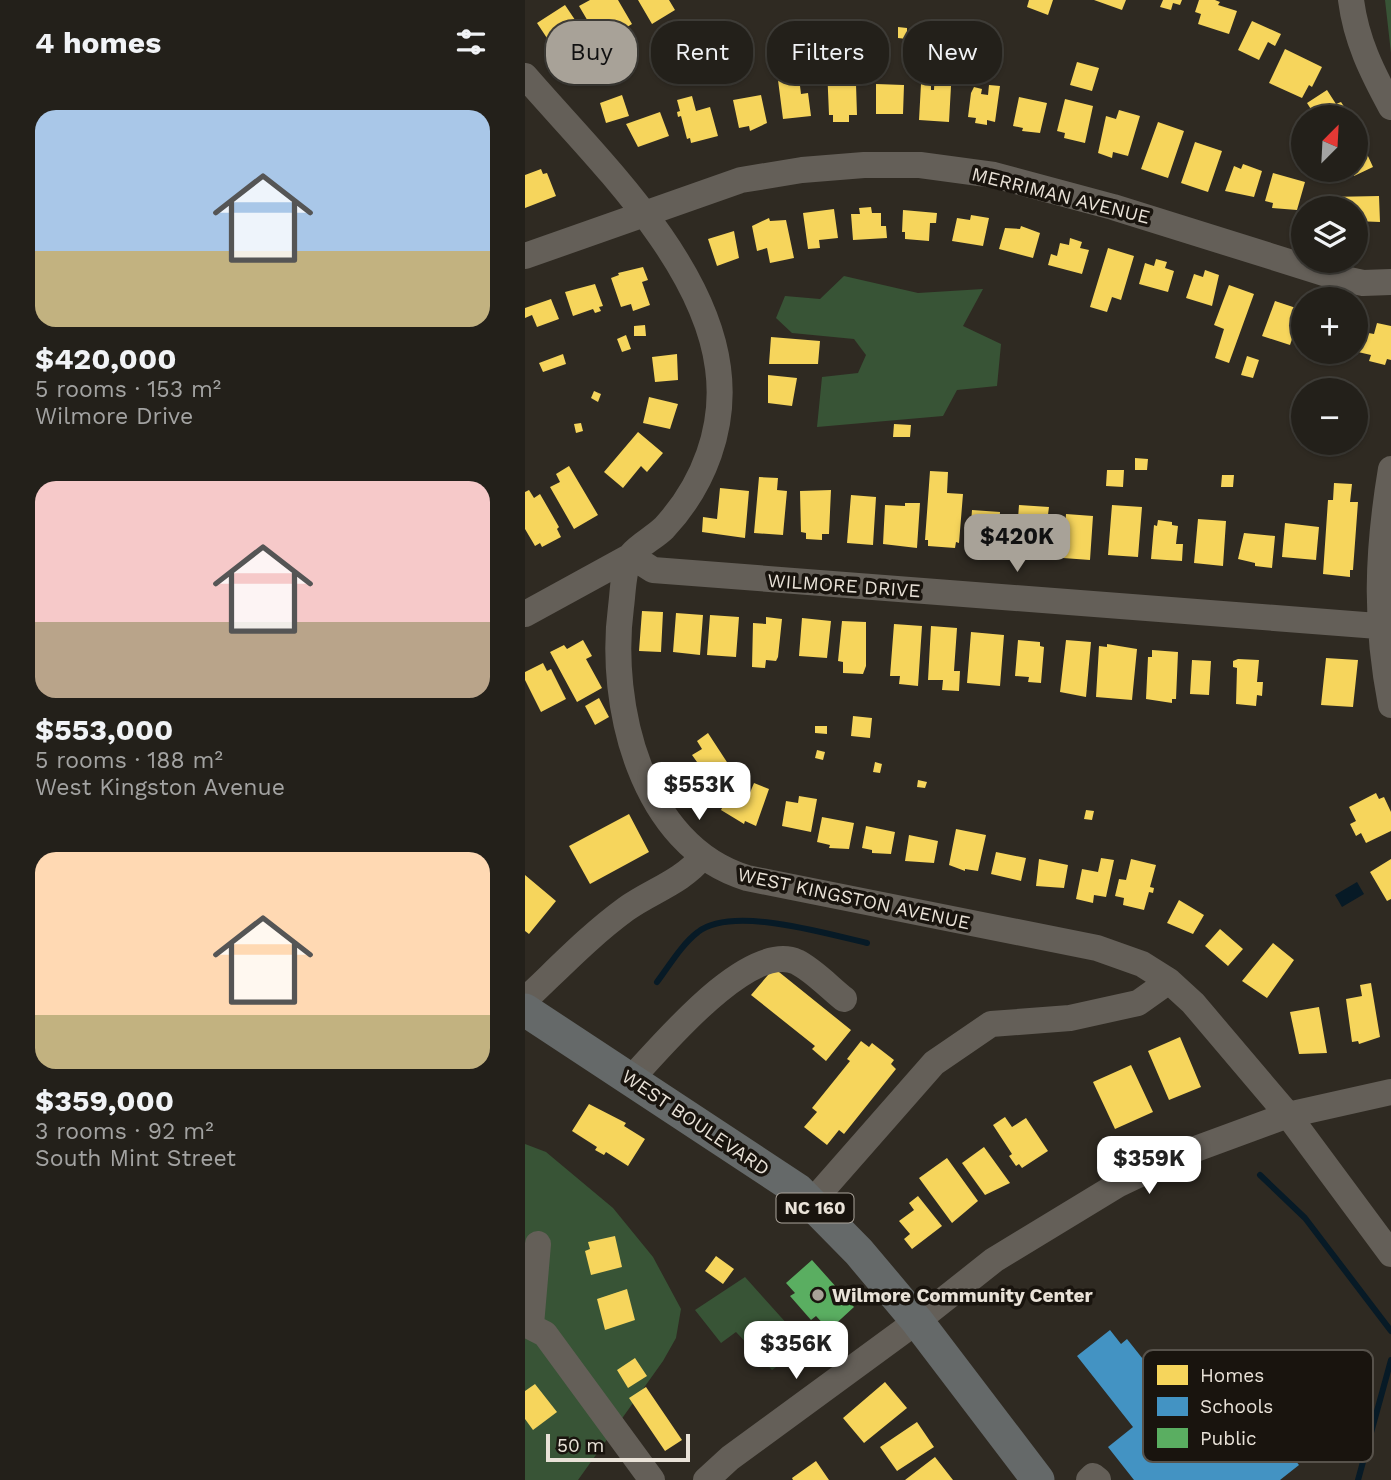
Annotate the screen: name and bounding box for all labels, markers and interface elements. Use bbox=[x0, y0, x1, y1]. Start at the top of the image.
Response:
chip: Buy bbox=[546, 21, 637, 84]
chip: Rent bbox=[651, 21, 753, 84]
chip: Filters bbox=[767, 21, 889, 84]
chip: New bbox=[903, 21, 1002, 84]
icon: filters bbox=[452, 23, 490, 61]
text: 4 homes bbox=[35, 25, 161, 60]
north arrow bbox=[1291, 105, 1369, 182]
map controls bbox=[1291, 105, 1368, 455]
icon: home bbox=[200, 155, 326, 281]
street label: MERRIMAN AVENUE bbox=[969, 162, 1152, 229]
button: layers bbox=[1291, 196, 1368, 273]
button: + bbox=[1291, 287, 1368, 364]
text: $420,000 bbox=[35, 341, 177, 376]
text: 5 rooms · 153 m² bbox=[35, 376, 221, 403]
button: − bbox=[1291, 378, 1368, 455]
text: Wilmore Drive bbox=[35, 403, 193, 430]
pin: $420K bbox=[968, 514, 1066, 574]
text: $420K bbox=[980, 523, 1054, 550]
icon: home bbox=[200, 526, 326, 652]
street label: WILMORE DRIVE bbox=[767, 569, 921, 602]
text: $553,000 bbox=[35, 712, 173, 747]
text: 5 rooms · 188 m² bbox=[35, 747, 223, 774]
pin: $553K bbox=[650, 762, 748, 822]
text: $553K bbox=[663, 771, 735, 798]
text: West Kingston Avenue bbox=[35, 774, 285, 801]
street label: WEST KINGSTON AVENUE bbox=[736, 863, 972, 934]
icon: home bbox=[200, 897, 326, 1023]
street label: WEST BOULEVARD bbox=[618, 1064, 774, 1180]
text: $359,000 bbox=[35, 1083, 174, 1118]
text: 3 rooms · 92 m² bbox=[35, 1118, 214, 1145]
pin: $359K bbox=[1100, 1136, 1198, 1196]
text: South Mint Street bbox=[35, 1145, 236, 1172]
text: $359K bbox=[1113, 1145, 1185, 1172]
road number: NC 160 bbox=[777, 1194, 853, 1223]
place label: Wilmore Community Center bbox=[832, 1284, 1094, 1307]
marker: Wilmore Community Center bbox=[810, 1287, 826, 1303]
pin: $356K bbox=[747, 1322, 845, 1381]
text: $356K bbox=[760, 1330, 832, 1357]
legend bbox=[1143, 1350, 1373, 1462]
text: Homes bbox=[1200, 1364, 1264, 1387]
text: Schools bbox=[1200, 1395, 1273, 1418]
text: Public bbox=[1200, 1427, 1257, 1450]
scale bar bbox=[546, 1431, 689, 1463]
text: 50 m bbox=[557, 1434, 604, 1457]

